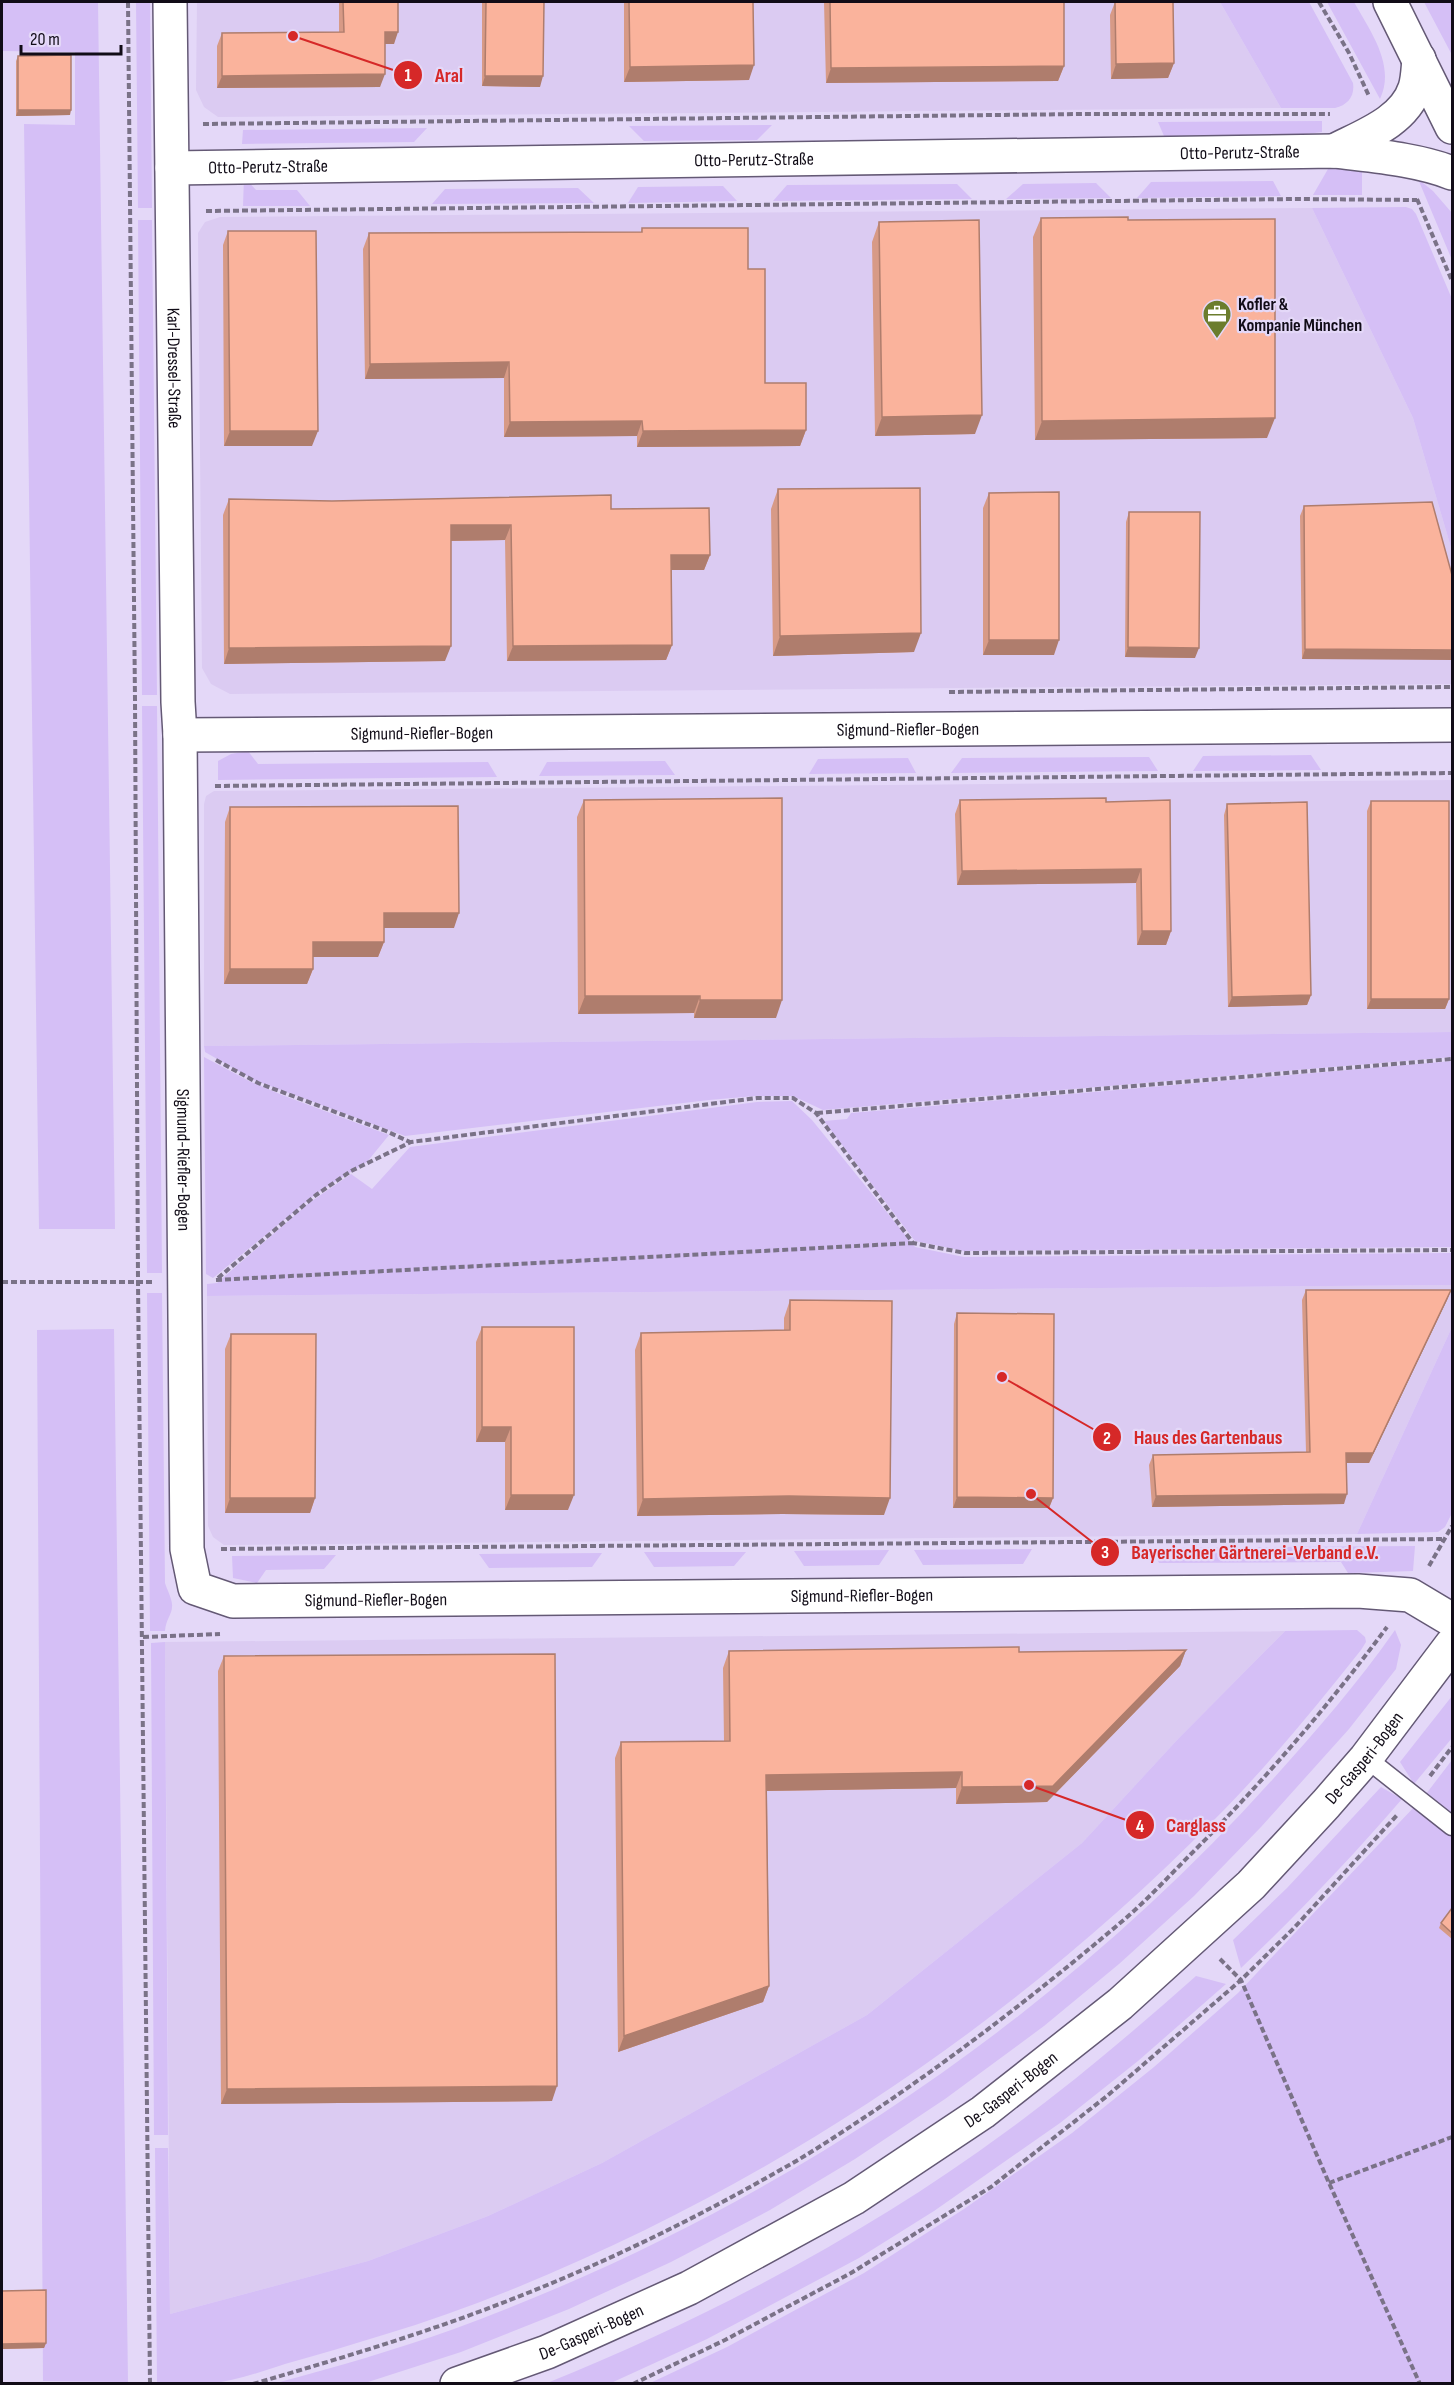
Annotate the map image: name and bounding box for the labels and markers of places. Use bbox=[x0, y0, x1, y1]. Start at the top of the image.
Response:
callout: Aral bbox=[393, 56, 475, 94]
place label: Kofler & Kompanie München bbox=[1238, 294, 1362, 336]
office icon: Kofler & Kompanie München bbox=[1201, 298, 1233, 340]
callout: Haus des Gartenbaus bbox=[1092, 1418, 1294, 1456]
callout: Bayerischer Gärtnerei-Verband e.V. bbox=[1090, 1533, 1391, 1571]
callout: Carglass bbox=[1125, 1806, 1238, 1844]

